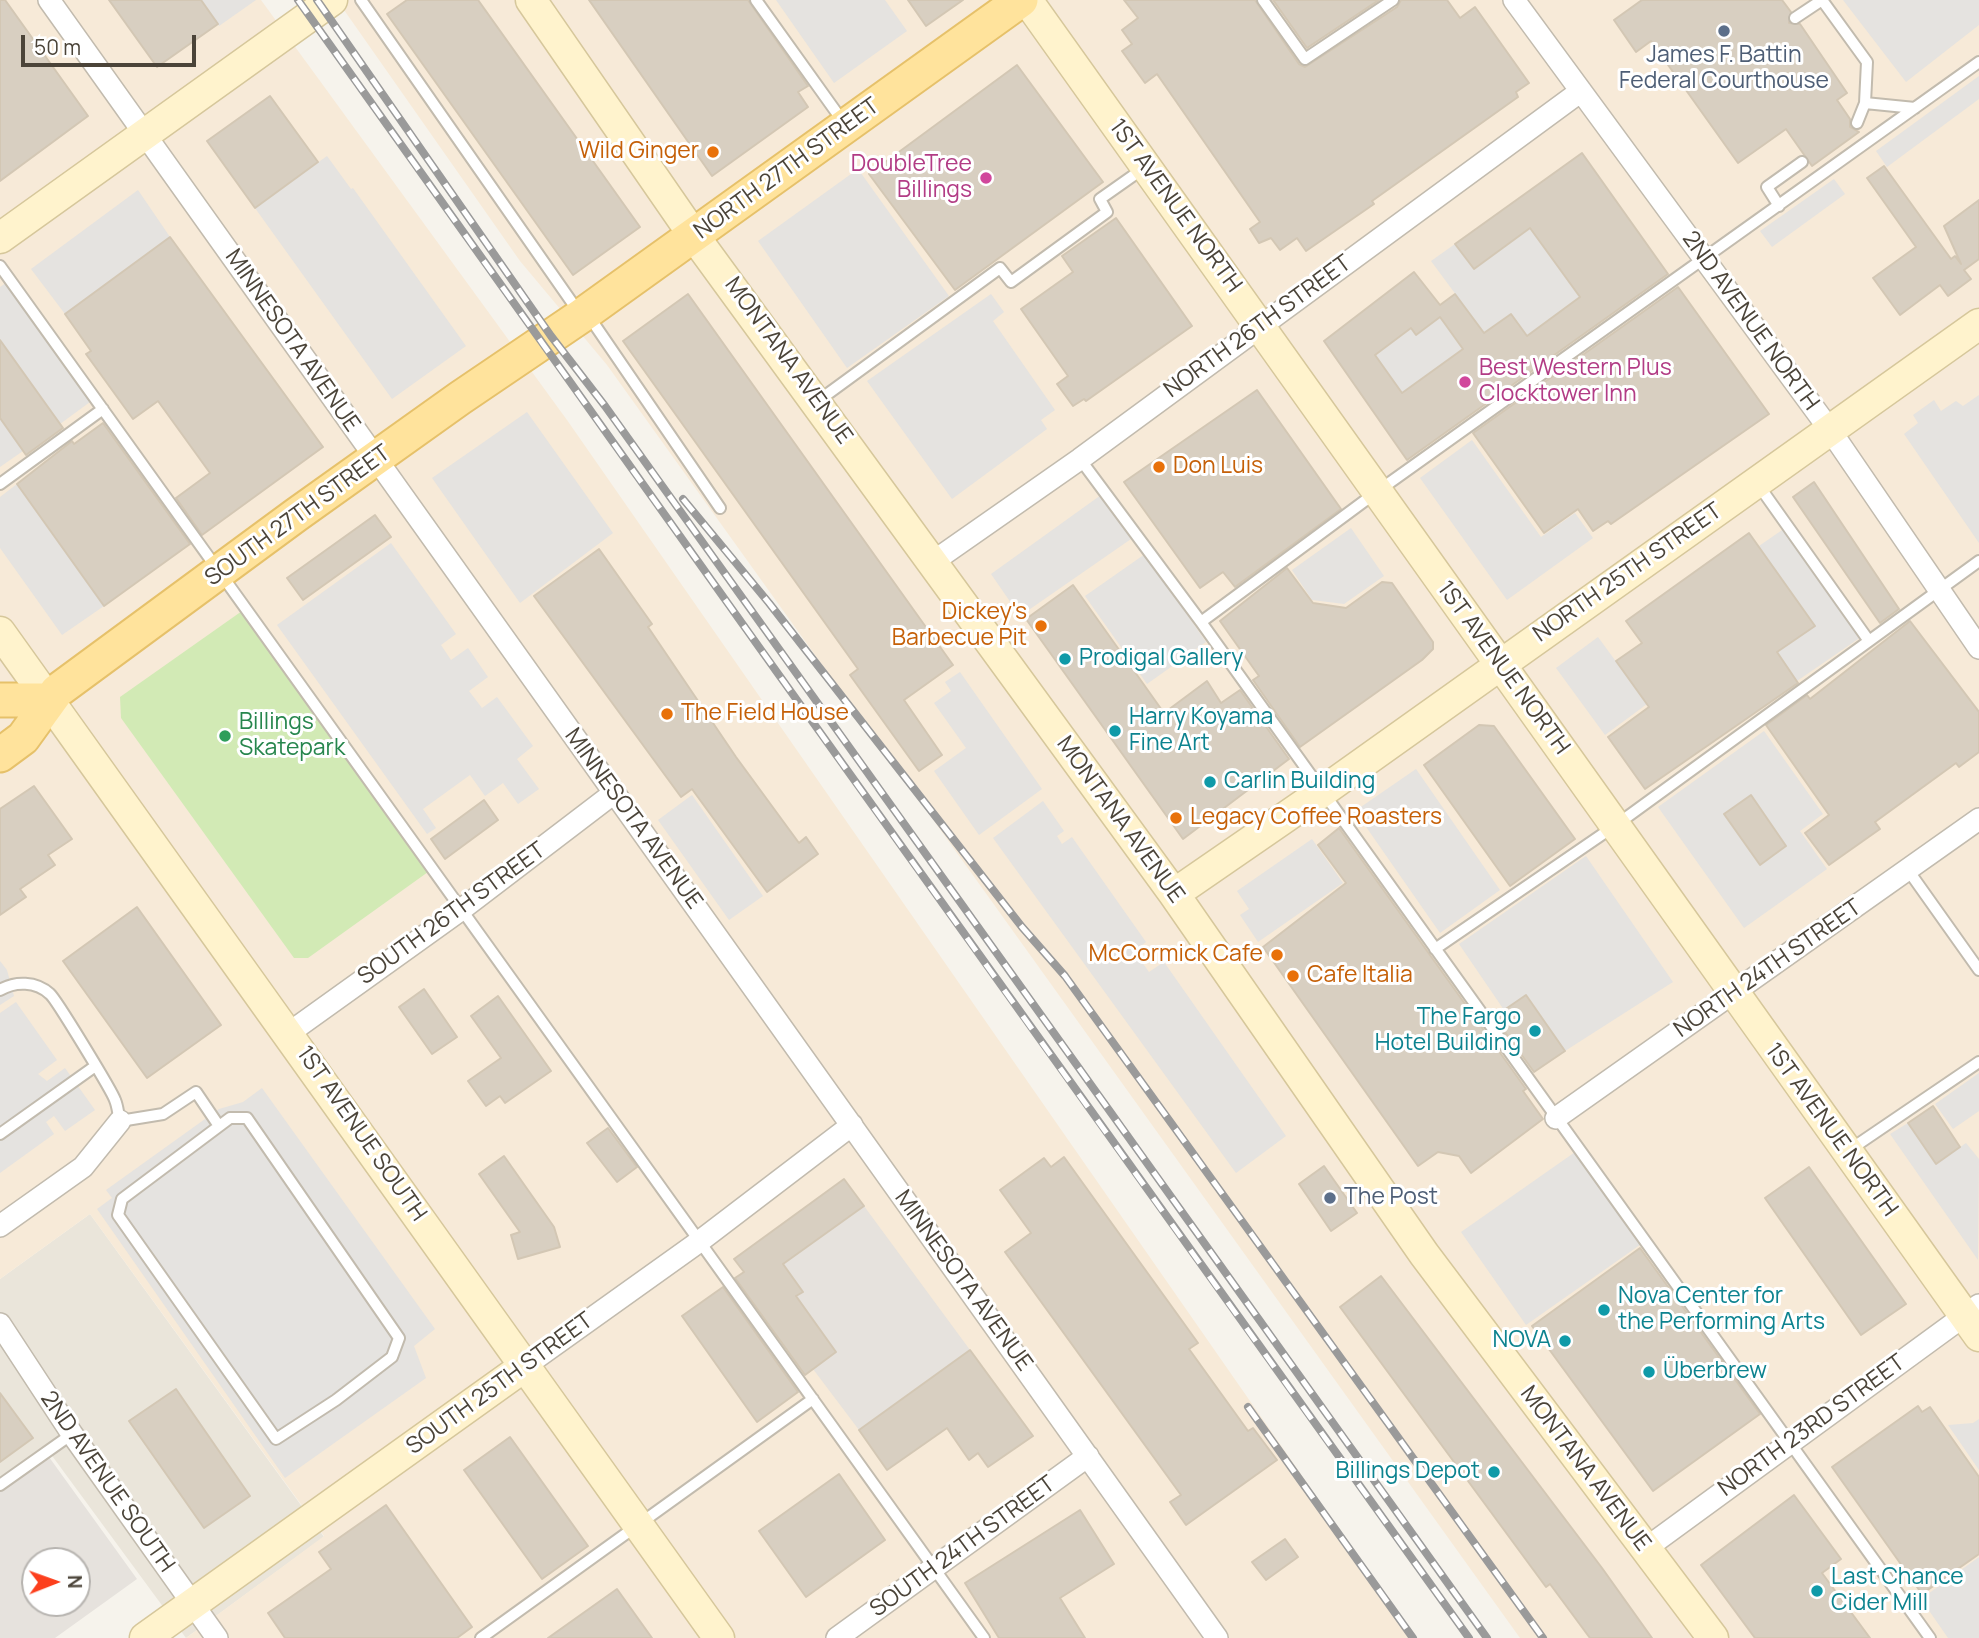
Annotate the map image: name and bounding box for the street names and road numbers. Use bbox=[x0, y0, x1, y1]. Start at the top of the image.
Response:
street label: NORTH 27TH STREET bbox=[689, 93, 885, 245]
street label: 1ST AVENUE NORTH bbox=[1103, 114, 1247, 298]
street label: 2ND AVENUE NORTH bbox=[1676, 226, 1824, 416]
street label: MINNESOTA AVENUE bbox=[219, 244, 365, 438]
street label: NORTH 26TH STREET bbox=[1159, 250, 1357, 404]
street label: MONTANA AVENUE bbox=[718, 272, 858, 450]
street label: SOUTH 27TH STREET bbox=[200, 440, 396, 592]
street label: NORTH 25TH STREET bbox=[1528, 498, 1728, 648]
street label: 1ST AVENUE NORTH bbox=[1431, 576, 1575, 760]
street label: MINNESOTA AVENUE bbox=[558, 723, 708, 915]
street label: MONTANA AVENUE bbox=[1050, 731, 1190, 909]
street label: SOUTH 26TH STREET bbox=[353, 837, 551, 991]
street label: NORTH 24TH STREET bbox=[1669, 894, 1867, 1044]
street label: 1ST AVENUE NORTH bbox=[1759, 1038, 1903, 1222]
street label: 1ST AVENUE SOUTH bbox=[290, 1041, 432, 1227]
street label: MINNESOTA AVENUE bbox=[888, 1185, 1038, 1377]
street label: SOUTH 25TH STREET bbox=[401, 1307, 599, 1461]
street label: NORTH 23RD STREET bbox=[1713, 1349, 1911, 1503]
street label: MONTANA AVENUE bbox=[1514, 1381, 1656, 1557]
street label: 2ND AVENUE SOUTH bbox=[34, 1386, 180, 1578]
street label: SOUTH 24TH STREET bbox=[865, 1471, 1061, 1623]

